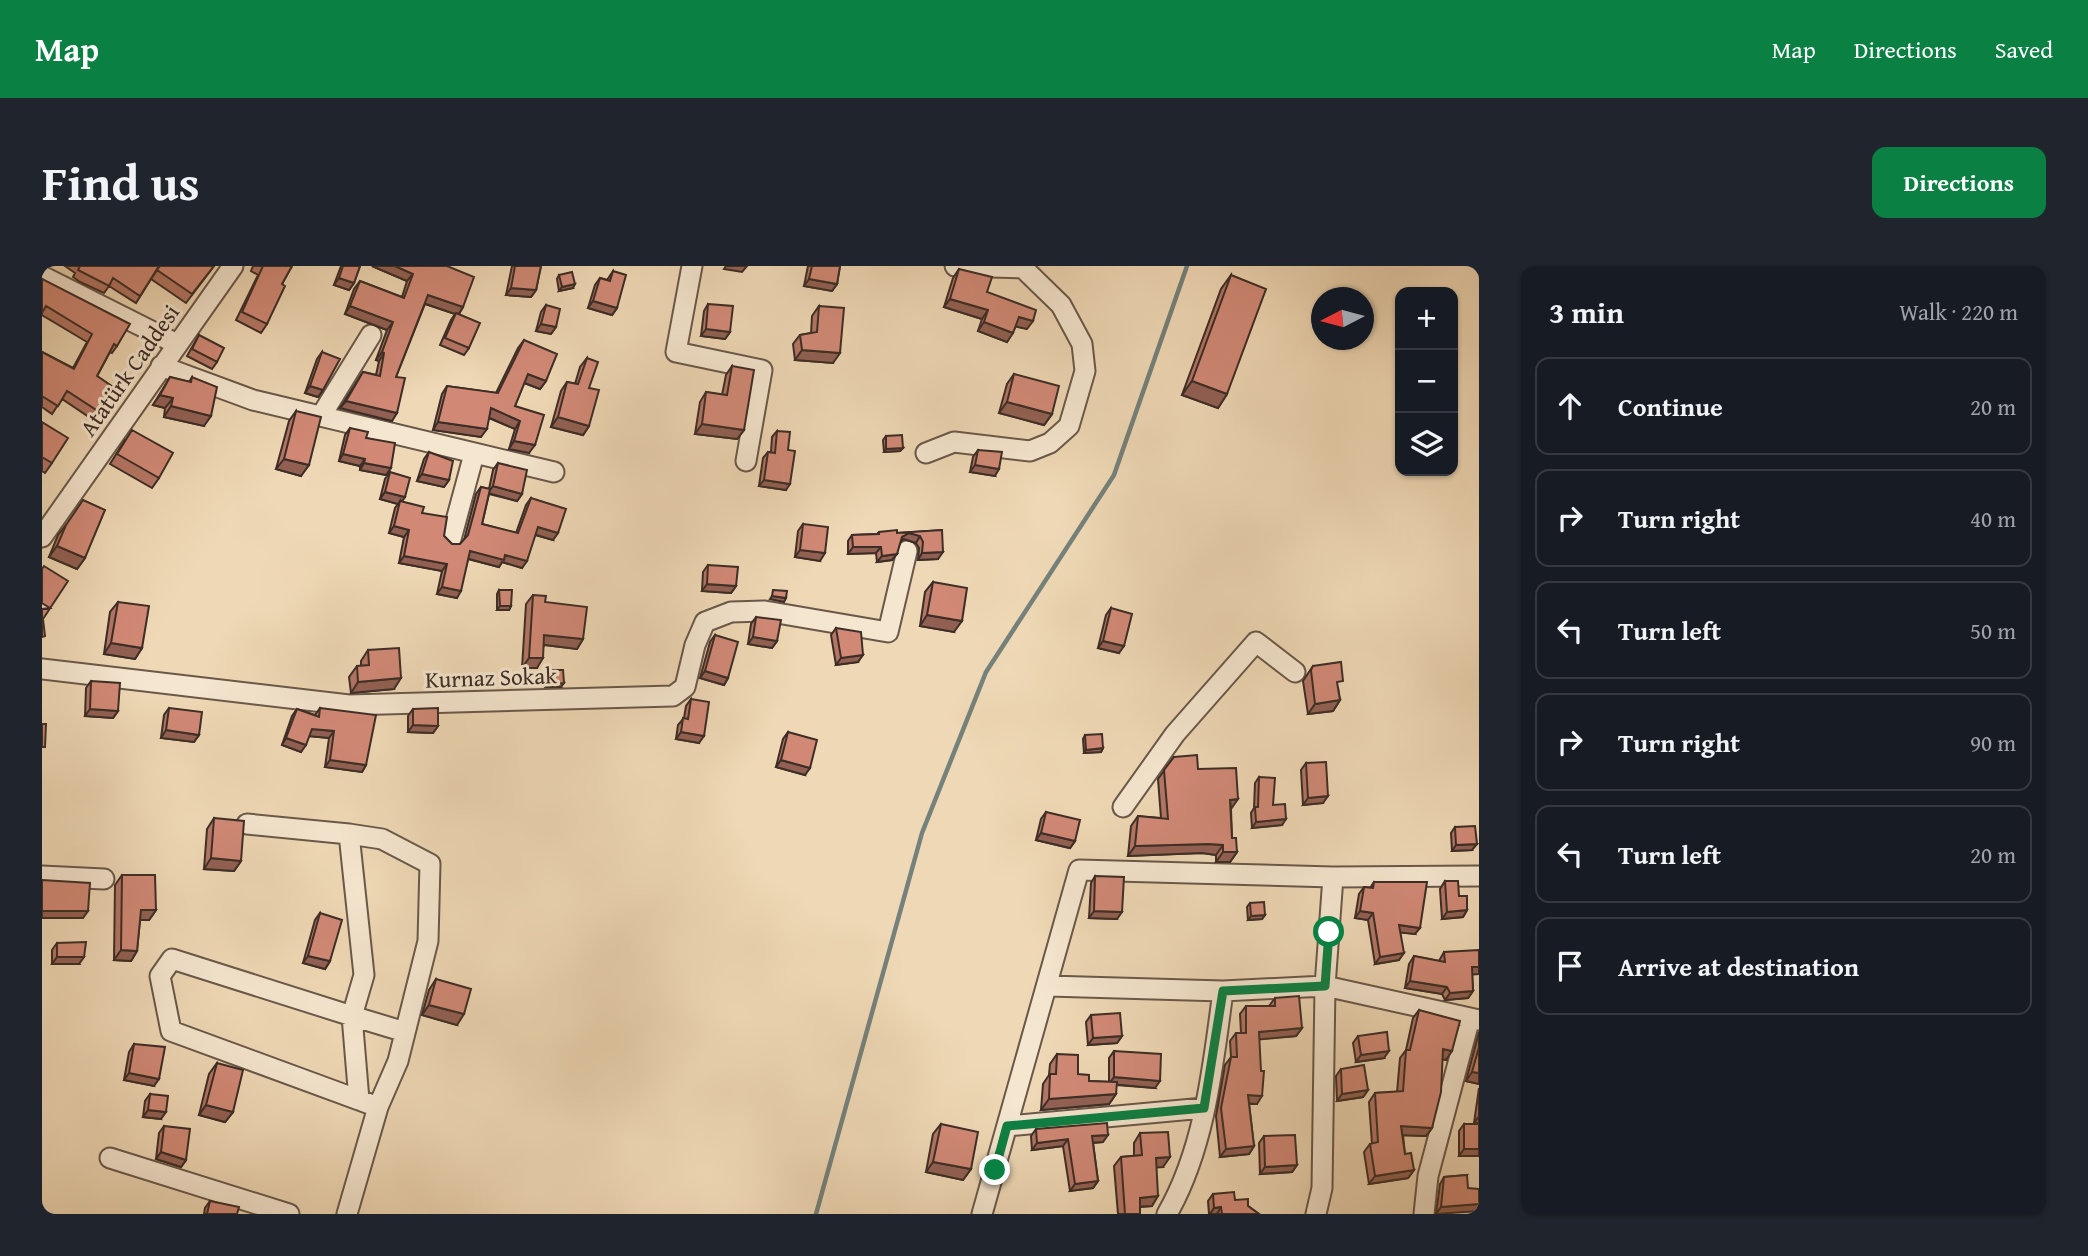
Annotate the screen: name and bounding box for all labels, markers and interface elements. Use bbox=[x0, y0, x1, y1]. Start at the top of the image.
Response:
text: Map bbox=[35, 25, 99, 73]
text: Map bbox=[1772, 32, 1816, 67]
text: Directions bbox=[1854, 32, 1957, 67]
text: Saved bbox=[1995, 32, 2053, 67]
text: Find us bbox=[42, 146, 200, 218]
button: Directions bbox=[1872, 147, 2046, 218]
north arrow bbox=[1311, 287, 1374, 350]
map controls bbox=[1395, 287, 1458, 476]
button: + bbox=[1395, 287, 1458, 350]
text: 3 min bbox=[1549, 290, 1624, 334]
text: Walk · 220 m bbox=[1899, 295, 2018, 328]
street label: Atatürk Caddesi bbox=[71, 297, 187, 443]
button: − bbox=[1395, 350, 1458, 413]
icon: ahead bbox=[1551, 387, 1589, 425]
text: Continue bbox=[1618, 387, 1723, 426]
text: 20 m bbox=[1970, 390, 2016, 423]
button: layers bbox=[1395, 413, 1458, 476]
icon: right bbox=[1551, 499, 1589, 537]
text: Turn right bbox=[1618, 499, 1740, 538]
text: 40 m bbox=[1970, 502, 2016, 535]
icon: left bbox=[1551, 611, 1589, 649]
text: Turn left bbox=[1618, 611, 1721, 650]
text: 50 m bbox=[1970, 614, 2016, 647]
street label: Kurnaz Sokak bbox=[425, 658, 558, 696]
icon: right bbox=[1551, 723, 1589, 761]
text: Turn right bbox=[1618, 723, 1740, 762]
text: 90 m bbox=[1970, 726, 2016, 759]
icon: left bbox=[1551, 835, 1589, 873]
text: Turn left bbox=[1618, 835, 1721, 874]
text: 20 m bbox=[1970, 838, 2016, 871]
route start bbox=[1313, 916, 1344, 947]
icon: arrive bbox=[1551, 947, 1589, 985]
text: Arrive at destination bbox=[1618, 947, 1859, 986]
route end bbox=[979, 1154, 1010, 1185]

